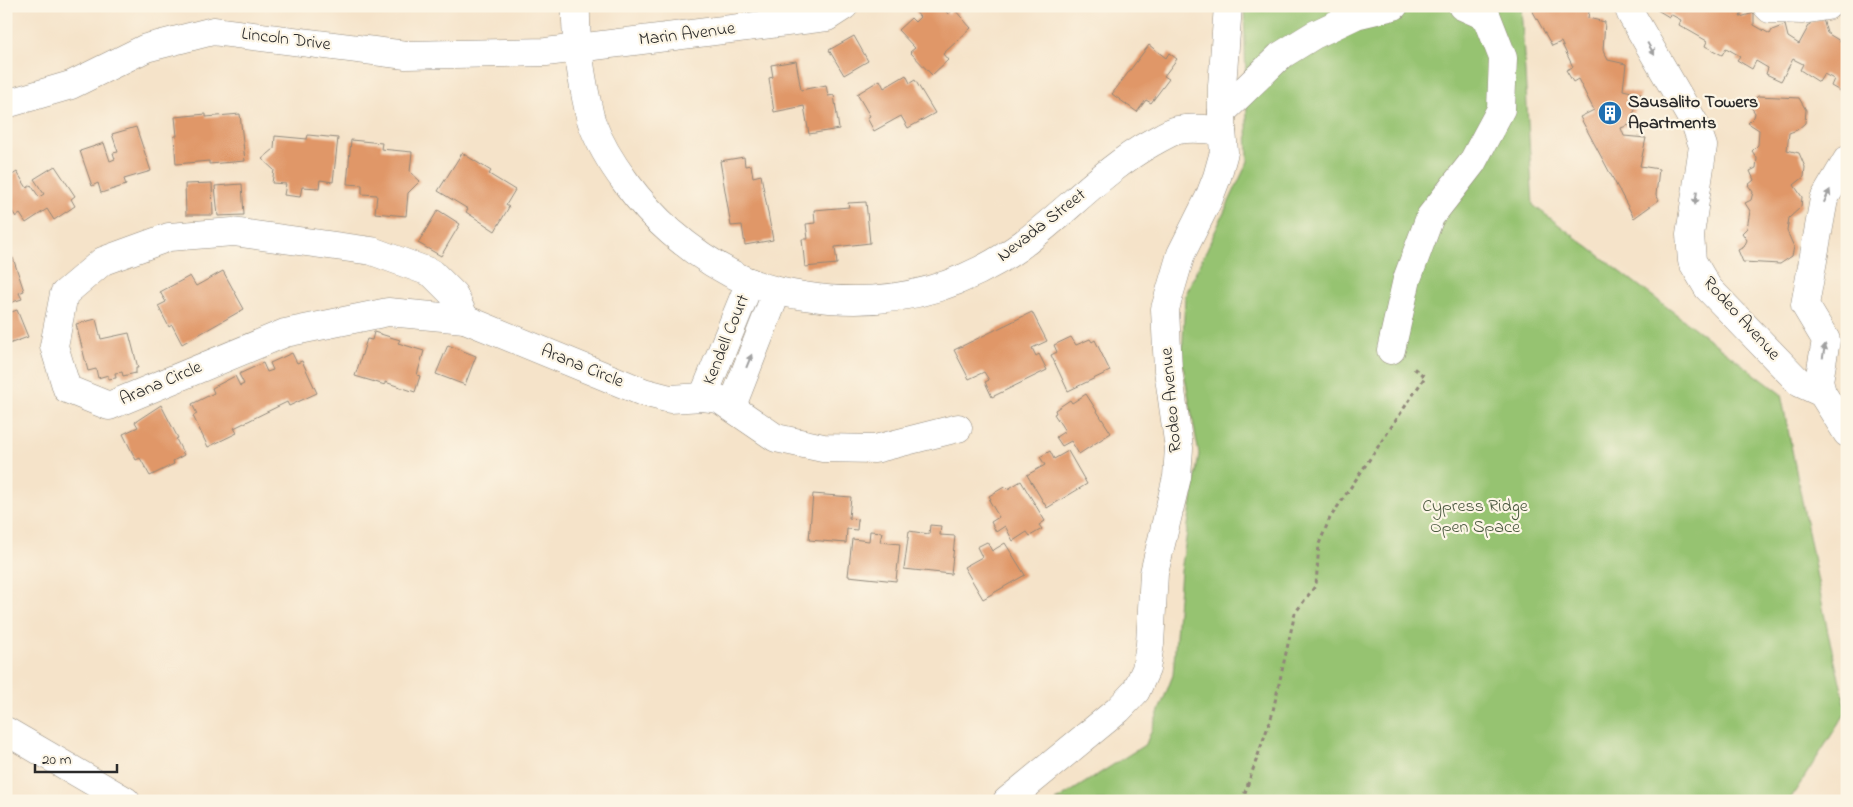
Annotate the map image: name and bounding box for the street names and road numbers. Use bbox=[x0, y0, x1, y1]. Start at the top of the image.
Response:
street label: Marin Avenue bbox=[637, 16, 737, 54]
street label: Lincoln Drive bbox=[240, 22, 333, 58]
street label: Nevada Street bbox=[992, 183, 1092, 269]
street label: Rodeo Avenue bbox=[1696, 271, 1786, 367]
street label: Kendell Court bbox=[697, 291, 757, 389]
street label: Arana Circle bbox=[537, 339, 628, 396]
street label: Rodeo Avenue bbox=[1154, 346, 1190, 454]
street label: Arana Circle bbox=[116, 355, 207, 413]

